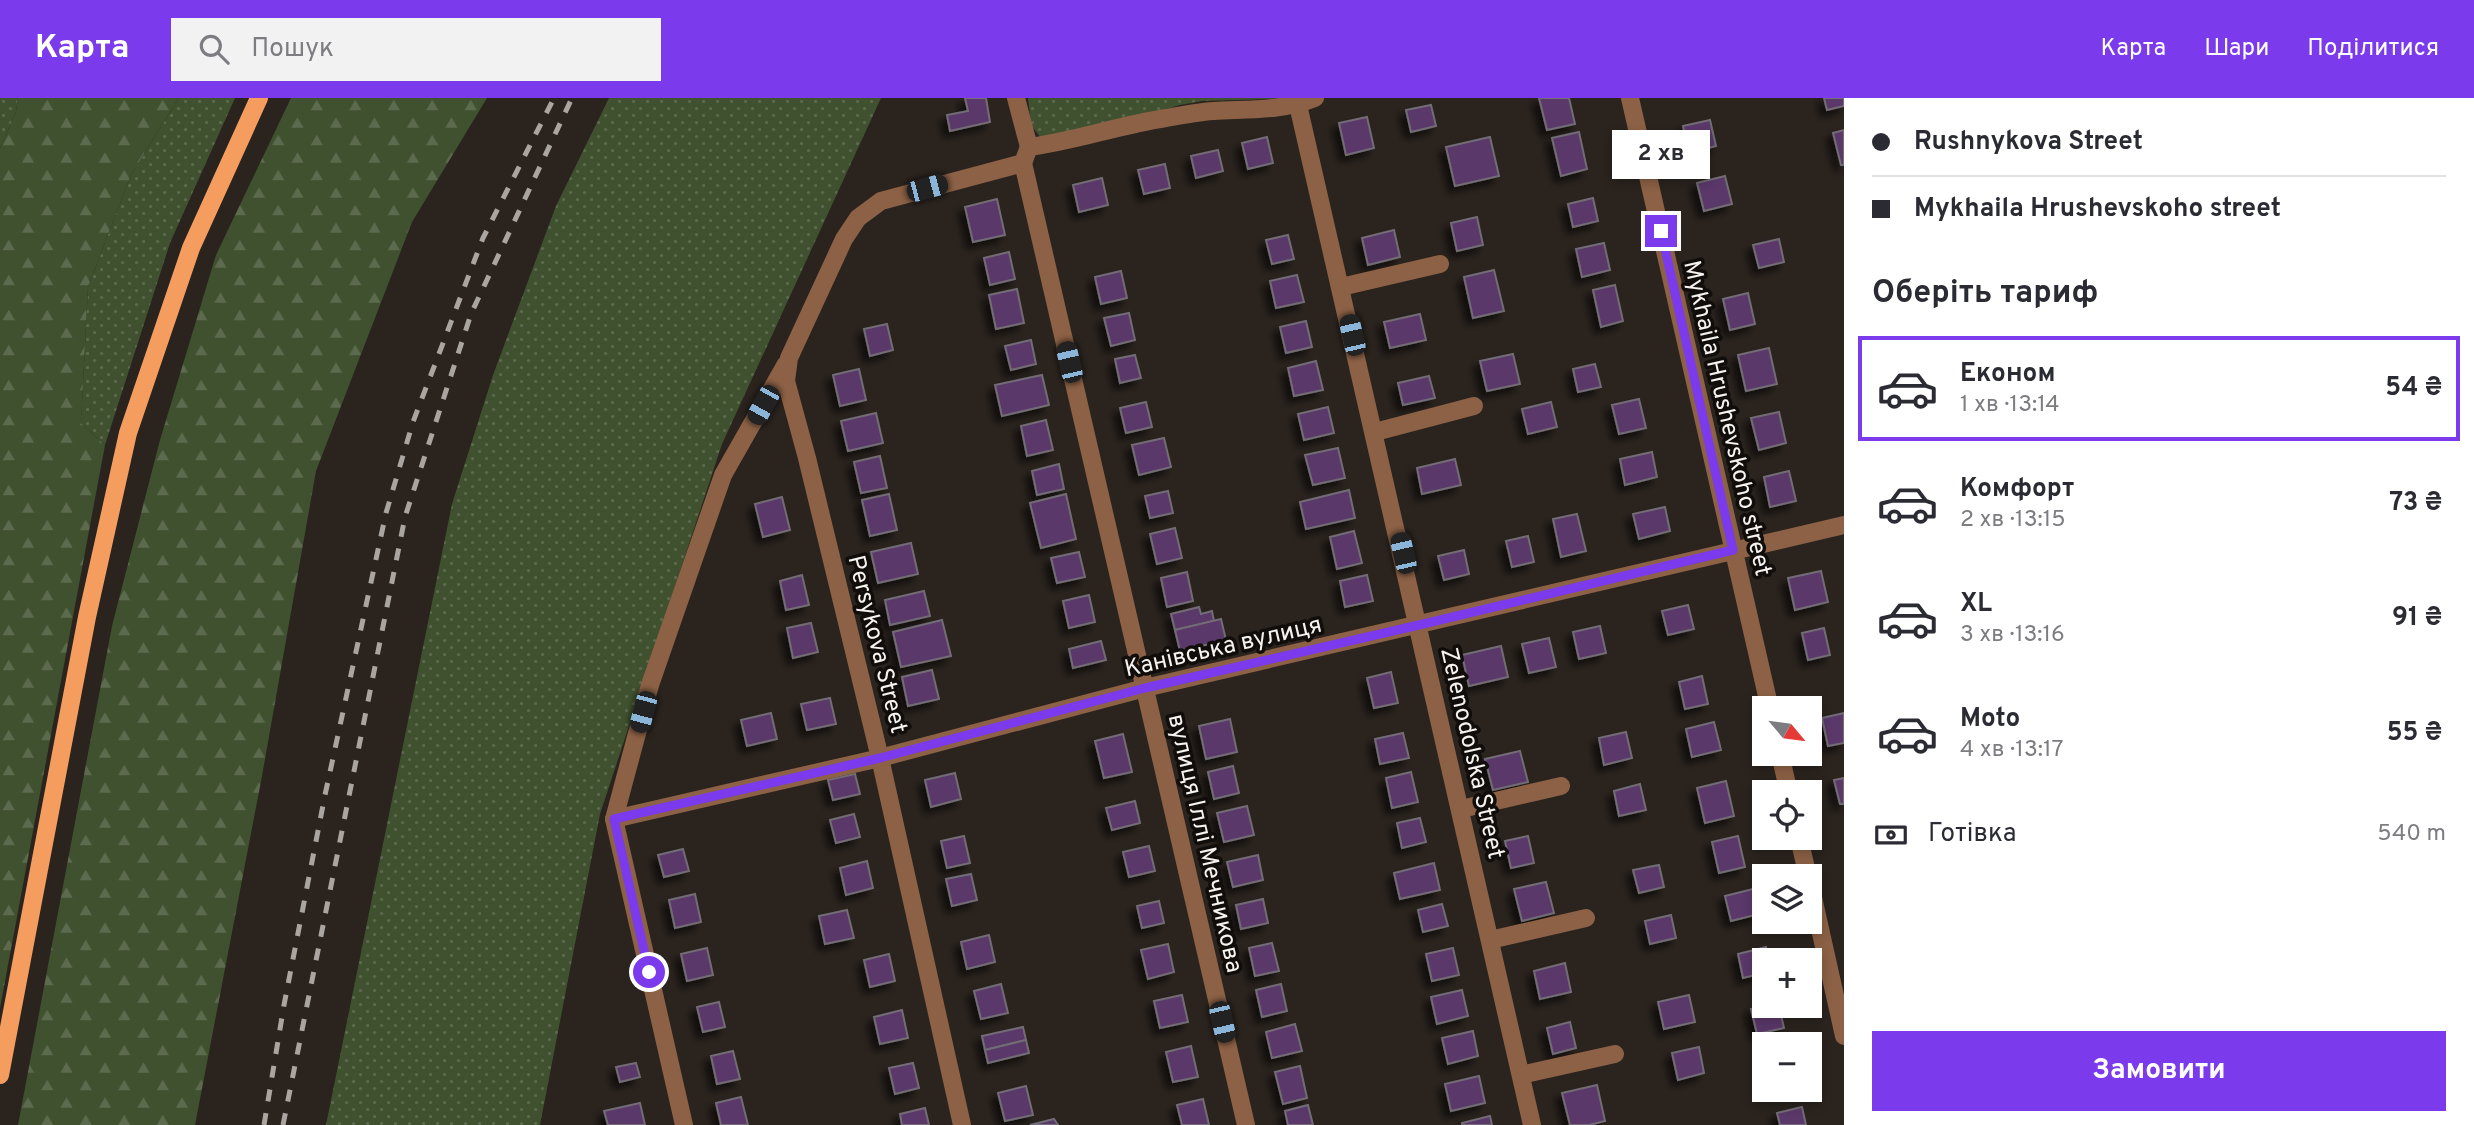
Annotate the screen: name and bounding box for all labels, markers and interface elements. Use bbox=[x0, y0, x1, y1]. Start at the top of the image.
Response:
search box bbox=[171, 18, 661, 81]
text: Карта bbox=[35, 28, 129, 70]
icon: search bbox=[195, 30, 233, 68]
text: Пошук bbox=[251, 33, 334, 66]
text: Карта bbox=[2101, 34, 2166, 64]
text: Шари bbox=[2204, 34, 2269, 64]
text: Поділитися bbox=[2307, 34, 2439, 64]
text: Rushnykova Street bbox=[1914, 126, 2143, 159]
callout: 2 хв bbox=[1612, 130, 1710, 178]
text: 2 хв bbox=[1638, 140, 1684, 169]
car bbox=[904, 172, 951, 204]
text: Mykhaila Hrushevskoho street bbox=[1914, 193, 2281, 226]
route end bbox=[1645, 215, 1677, 247]
street label: Mykhaila Hrushevskoho street bbox=[1675, 258, 1777, 579]
text: Оберіть тариф bbox=[1872, 274, 2098, 314]
car bbox=[1338, 312, 1367, 358]
car bbox=[1055, 339, 1084, 385]
icon: car bbox=[1876, 357, 1939, 420]
text: Економ bbox=[1960, 358, 2055, 391]
text: 54 ₴ bbox=[2385, 372, 2442, 405]
car bbox=[744, 382, 783, 428]
text: 1 хв · 13:14 bbox=[1960, 391, 2060, 420]
icon: car bbox=[1876, 472, 1939, 535]
text: Комфорт bbox=[1960, 473, 2074, 506]
text: 73 ₴ bbox=[2389, 487, 2442, 520]
text: 2 хв · 13:15 bbox=[1960, 506, 2066, 535]
car bbox=[1389, 530, 1418, 576]
street label: Persykova Street bbox=[839, 552, 913, 737]
icon: car bbox=[1876, 587, 1939, 650]
text: XL bbox=[1960, 588, 1992, 621]
text: 91 ₴ bbox=[2392, 602, 2442, 635]
street label: Канівська вулиця bbox=[1122, 611, 1325, 685]
text: 3 хв · 13:16 bbox=[1960, 621, 2065, 650]
street label: Zelenodolska Street bbox=[1432, 645, 1510, 862]
car bbox=[628, 689, 659, 735]
north arrow bbox=[1752, 696, 1822, 766]
map controls bbox=[1752, 696, 1822, 1102]
icon: car bbox=[1876, 702, 1939, 765]
text: Moto bbox=[1960, 703, 2020, 736]
street label: вулиця Іллі Мечникова bbox=[1160, 711, 1248, 976]
text: 55 ₴ bbox=[2387, 717, 2442, 750]
text: 4 хв · 13:17 bbox=[1960, 736, 2063, 765]
button: locate bbox=[1752, 780, 1822, 850]
icon: cash bbox=[1872, 816, 1910, 854]
text: Готівка bbox=[1928, 818, 2017, 851]
text: 540 m bbox=[2377, 820, 2446, 849]
button: layers bbox=[1752, 864, 1822, 934]
button: + bbox=[1752, 948, 1822, 1018]
route start bbox=[633, 956, 665, 988]
car bbox=[1208, 999, 1237, 1045]
button: Замовити bbox=[1872, 1031, 2446, 1111]
button: − bbox=[1752, 1032, 1822, 1102]

